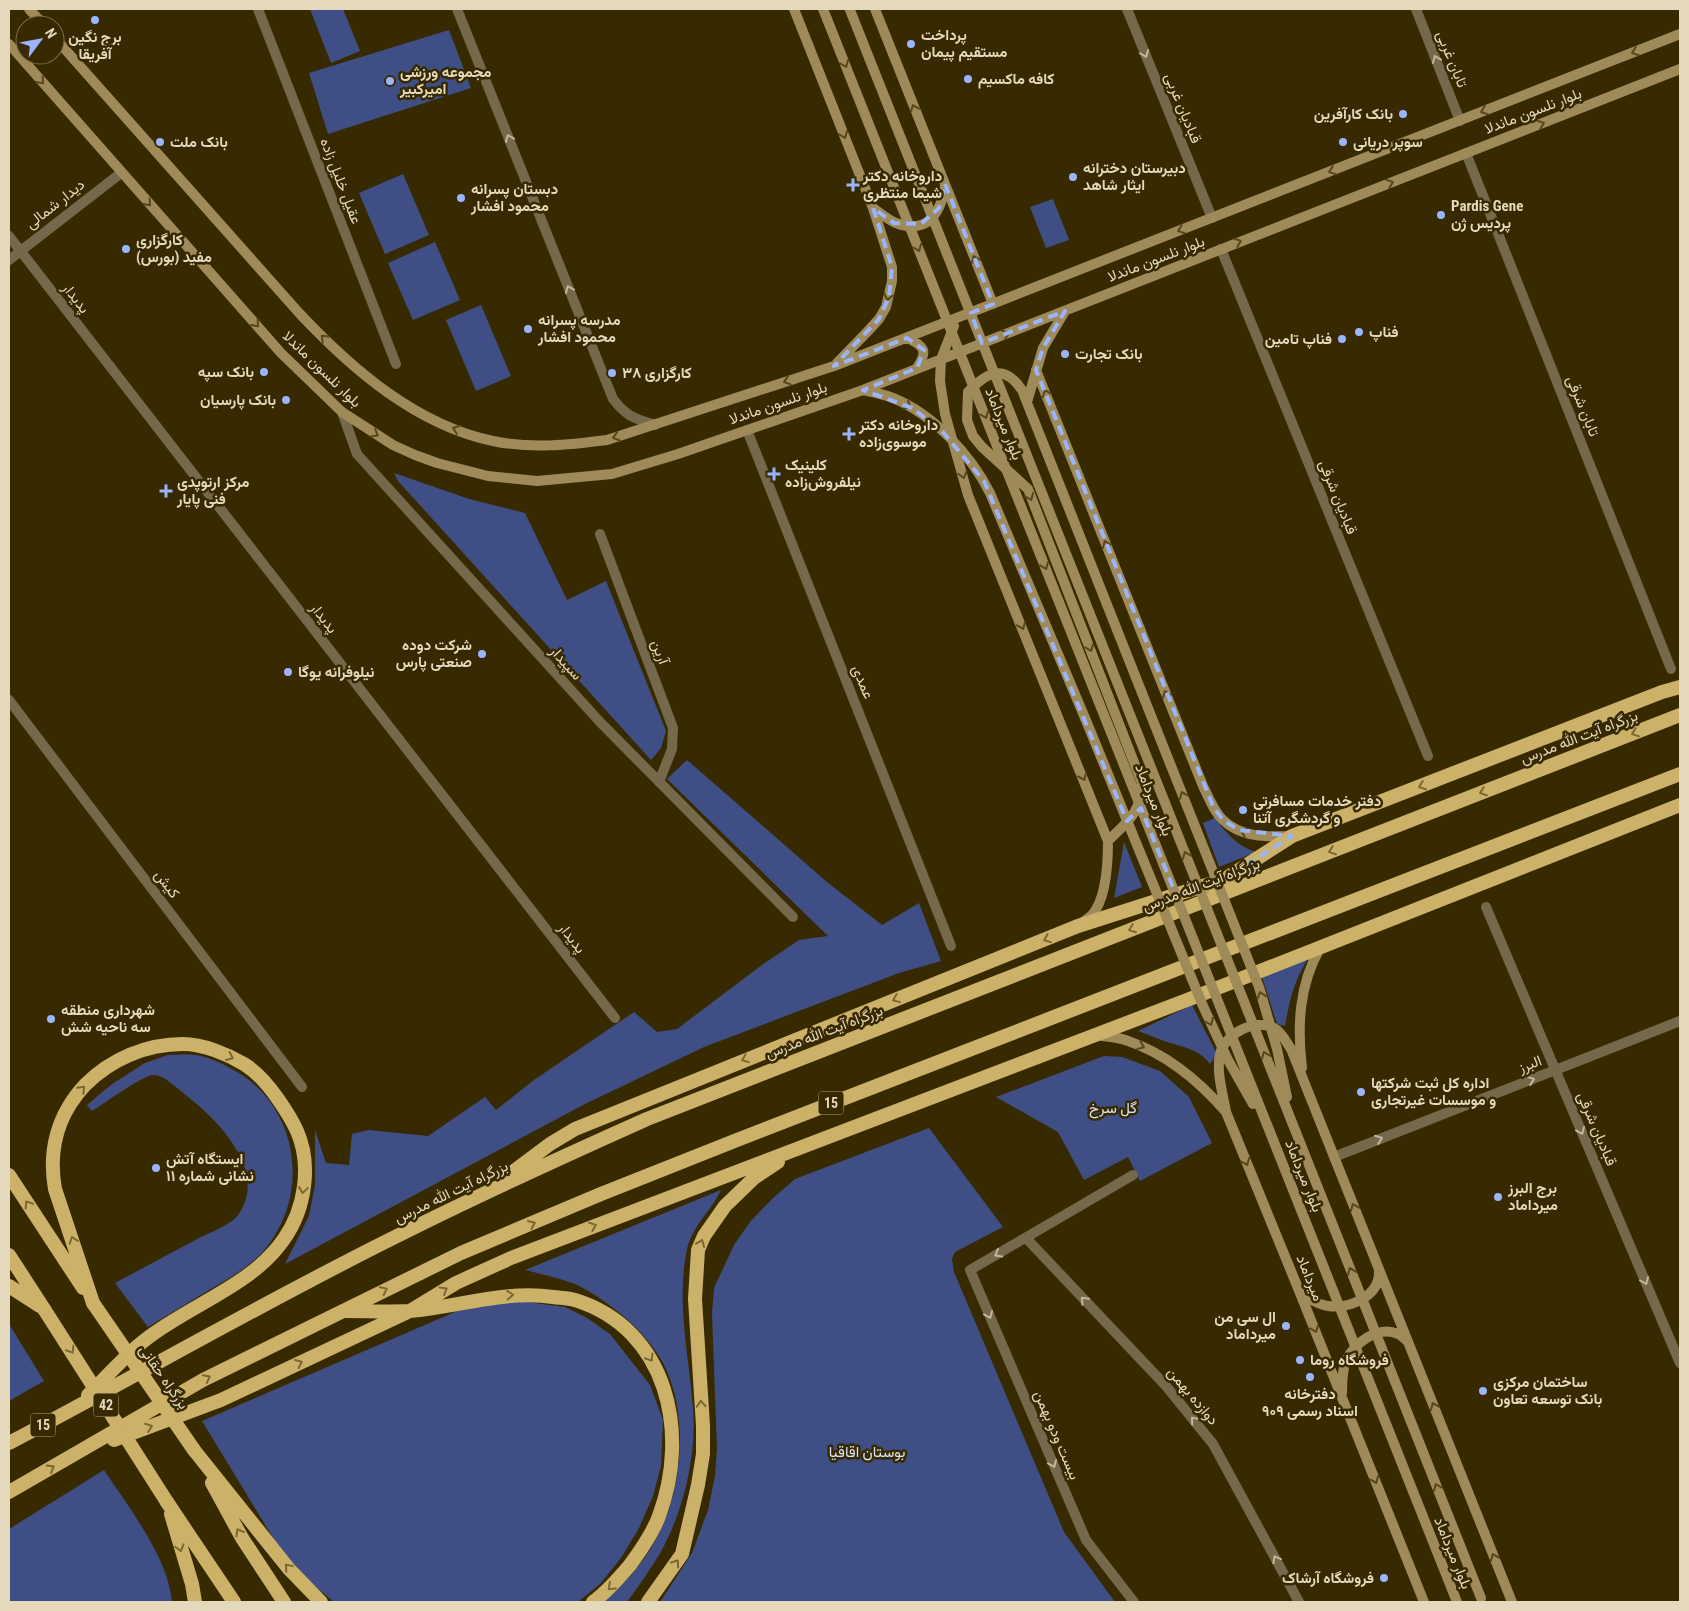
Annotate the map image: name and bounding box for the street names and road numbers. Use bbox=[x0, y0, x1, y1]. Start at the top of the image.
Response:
street label: تابان غربی bbox=[1432, 28, 1472, 90]
street label: قبادیان غربی bbox=[1160, 70, 1205, 146]
street label: بلوار نلسون ماندلا bbox=[1482, 84, 1584, 138]
street label: عقیل خلیل زاده bbox=[316, 135, 366, 227]
street label: دیدار شمالی bbox=[22, 175, 89, 234]
street label: بلوار نلسون ماندلا bbox=[1105, 232, 1207, 286]
street label: پدیدار bbox=[57, 278, 94, 318]
street label: بلوار نلسون ماندلا bbox=[279, 327, 365, 411]
street label: تابان شرقی bbox=[1562, 373, 1603, 439]
street label: بلوار نلسون ماندلا bbox=[727, 378, 829, 428]
street label: بلوار میرداماد bbox=[981, 385, 1027, 463]
street label: قبادیان شرقی bbox=[1314, 457, 1361, 537]
street label: پدیدار bbox=[305, 598, 342, 638]
street label: آرین bbox=[646, 637, 673, 668]
street label: سپیدار bbox=[545, 641, 586, 685]
street label: عمدی bbox=[847, 662, 878, 702]
street label: بزرگراه آیت الله مدرس bbox=[1518, 706, 1641, 769]
street label: بلوار میرداماد bbox=[1131, 761, 1177, 839]
street label: بزرگراه آیت الله مدرس bbox=[1140, 854, 1263, 917]
street label: کیش bbox=[150, 866, 184, 903]
street label: پدیدار bbox=[553, 918, 590, 958]
street label: بزرگراه آیت الله مدرس bbox=[763, 1001, 886, 1064]
street label: البرز bbox=[1515, 1051, 1544, 1077]
street label: قبادیان شرقی bbox=[1572, 1089, 1621, 1169]
road number: 15 bbox=[818, 1092, 844, 1114]
street label: بلوار میرداماد bbox=[1281, 1137, 1327, 1215]
street label: بزرگراه آیت الله مدرس bbox=[391, 1157, 511, 1228]
street label: میرداماد bbox=[1293, 1252, 1327, 1304]
street label: بزرگراه حقانی bbox=[134, 1341, 193, 1413]
street label: دوازده بهمن bbox=[1163, 1363, 1222, 1429]
street label: بیست ودو بهمن bbox=[1029, 1388, 1084, 1483]
road number: 42 bbox=[94, 1394, 118, 1416]
road number: 15 bbox=[30, 1414, 56, 1436]
street label: بلوار میرداماد bbox=[1430, 1514, 1476, 1592]

